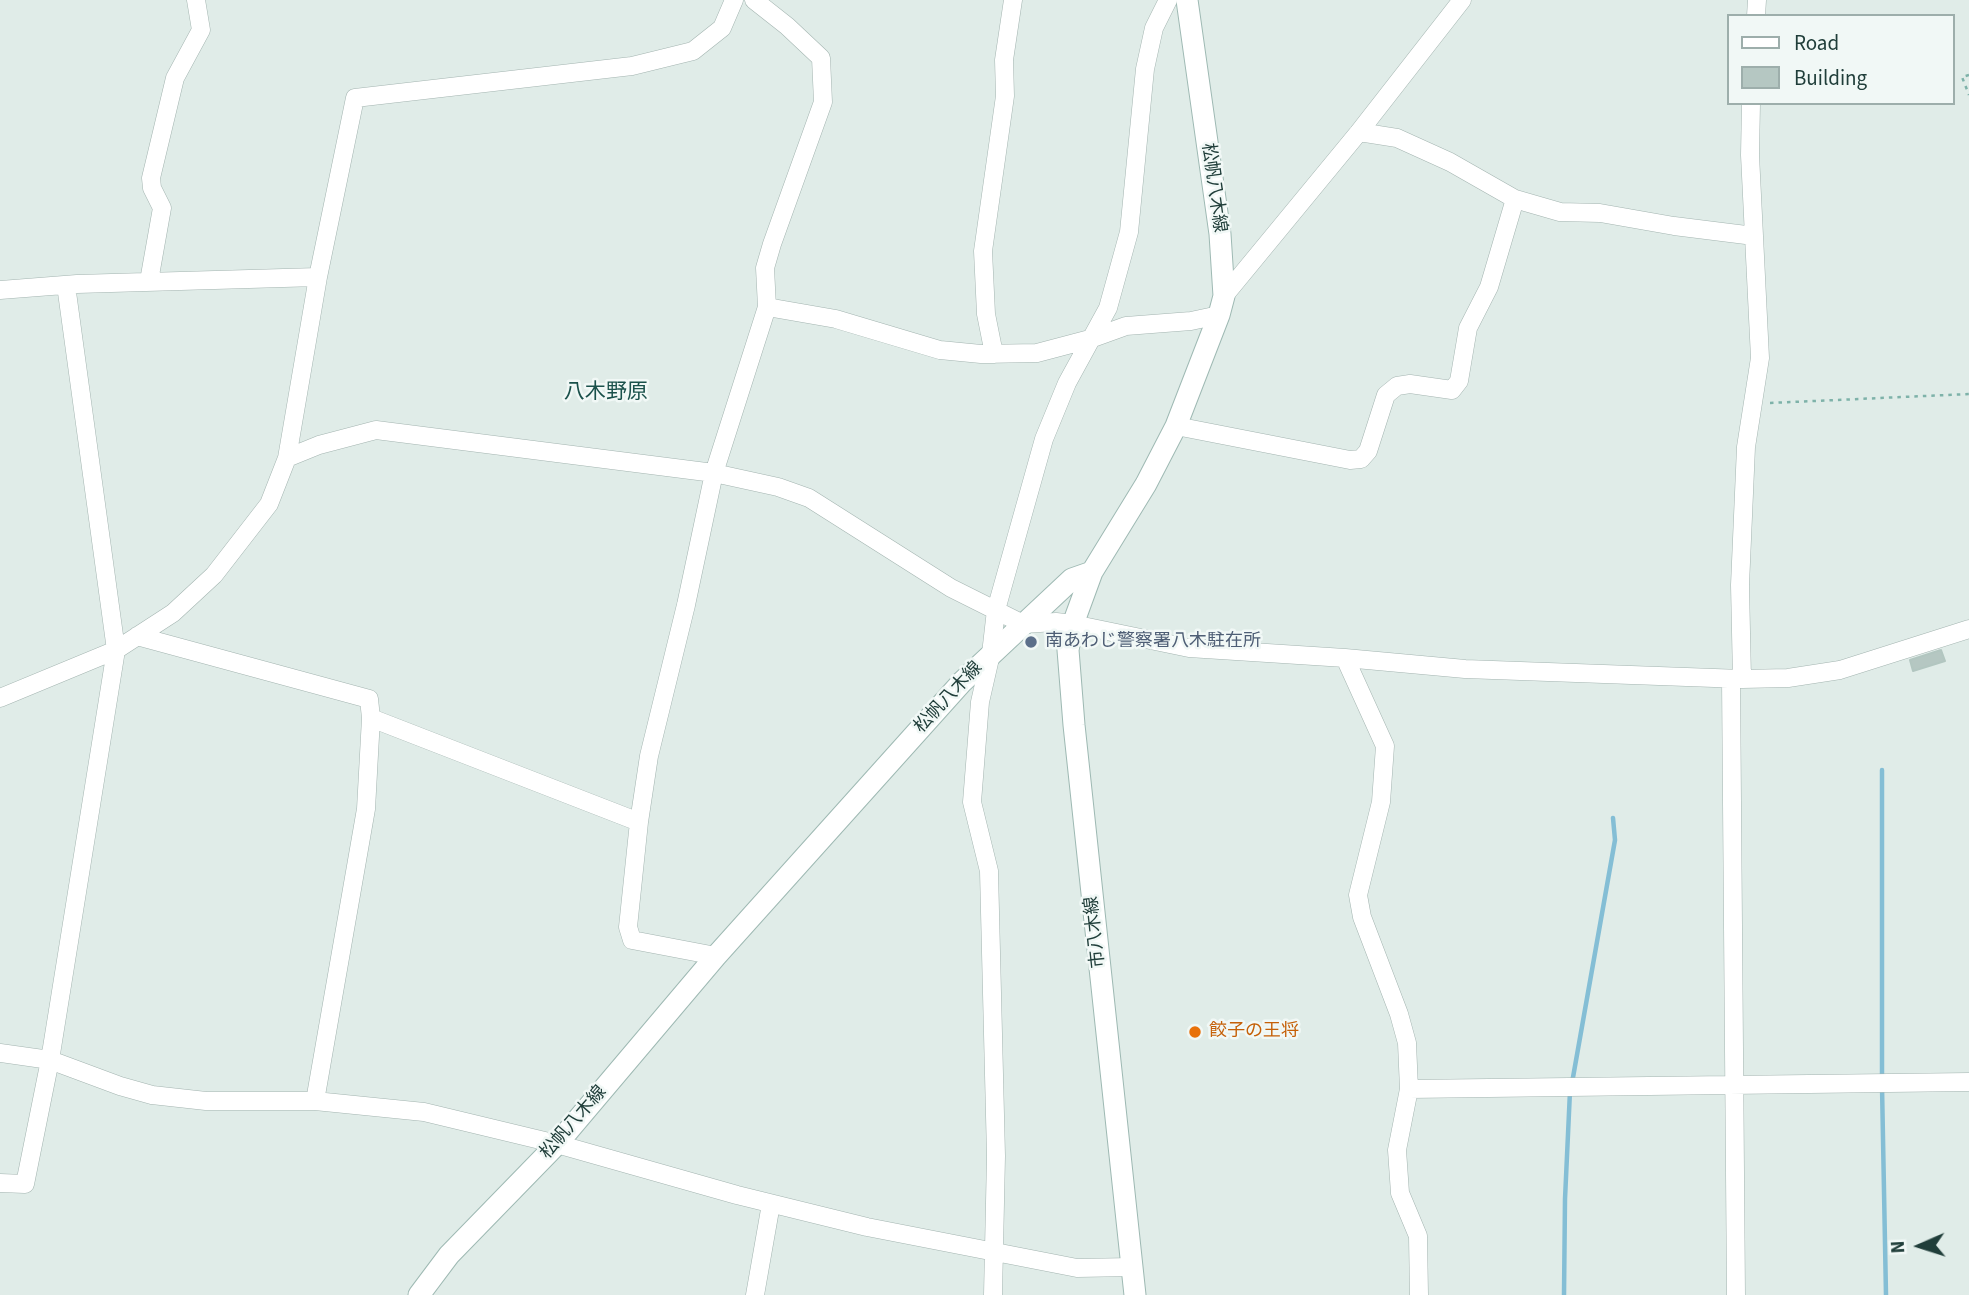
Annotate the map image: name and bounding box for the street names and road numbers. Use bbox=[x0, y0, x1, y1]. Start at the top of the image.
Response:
street label: 松帆八木線 bbox=[1196, 142, 1230, 234]
street label: 松帆八木線 bbox=[910, 658, 988, 738]
street label: 市八木線 bbox=[1081, 895, 1111, 969]
street label: 松帆八木線 bbox=[536, 1082, 612, 1164]

